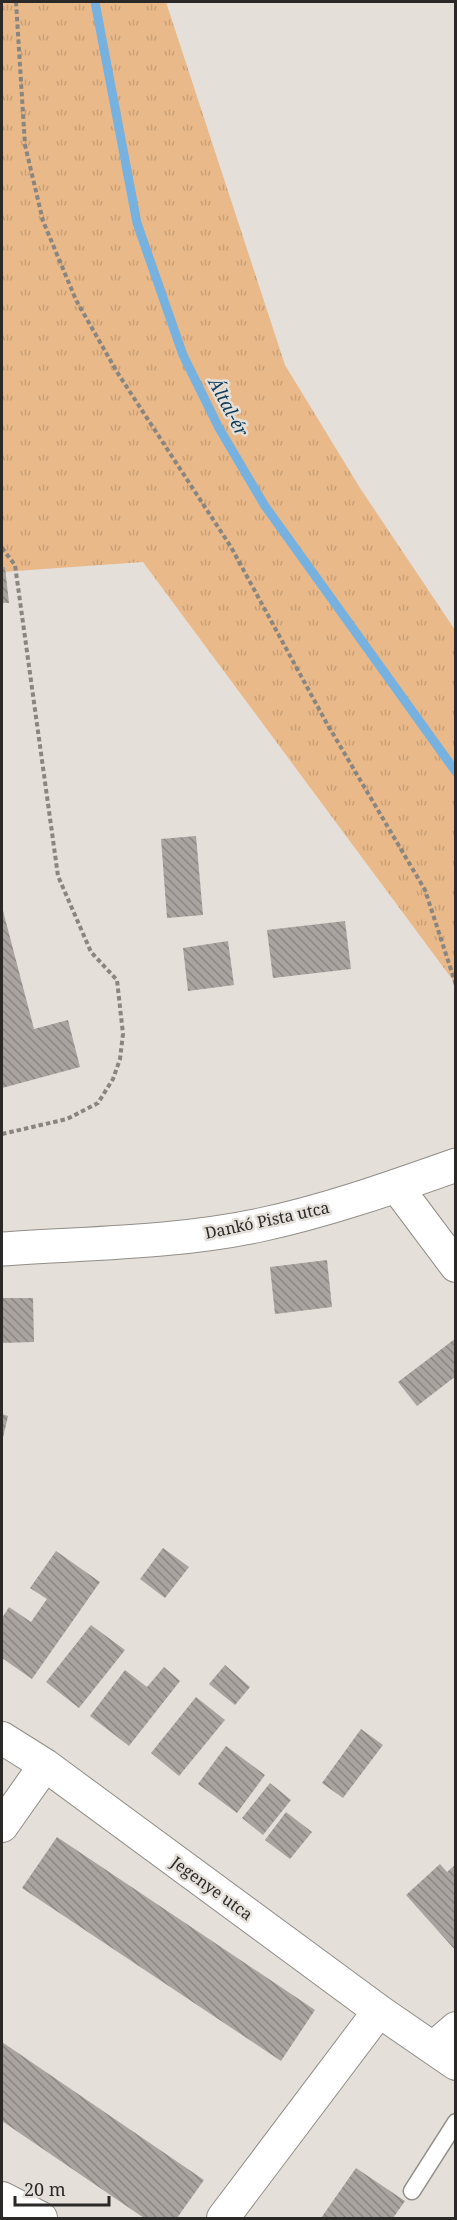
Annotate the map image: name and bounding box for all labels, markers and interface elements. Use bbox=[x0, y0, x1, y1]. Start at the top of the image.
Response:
water label: Által-ér bbox=[202, 371, 255, 441]
street label: Dankó Pista utca bbox=[203, 1196, 331, 1244]
street label: Jegenye utca bbox=[166, 1850, 257, 1925]
scale bar bbox=[15, 2169, 110, 2207]
text: 20 m bbox=[24, 2177, 66, 2201]

